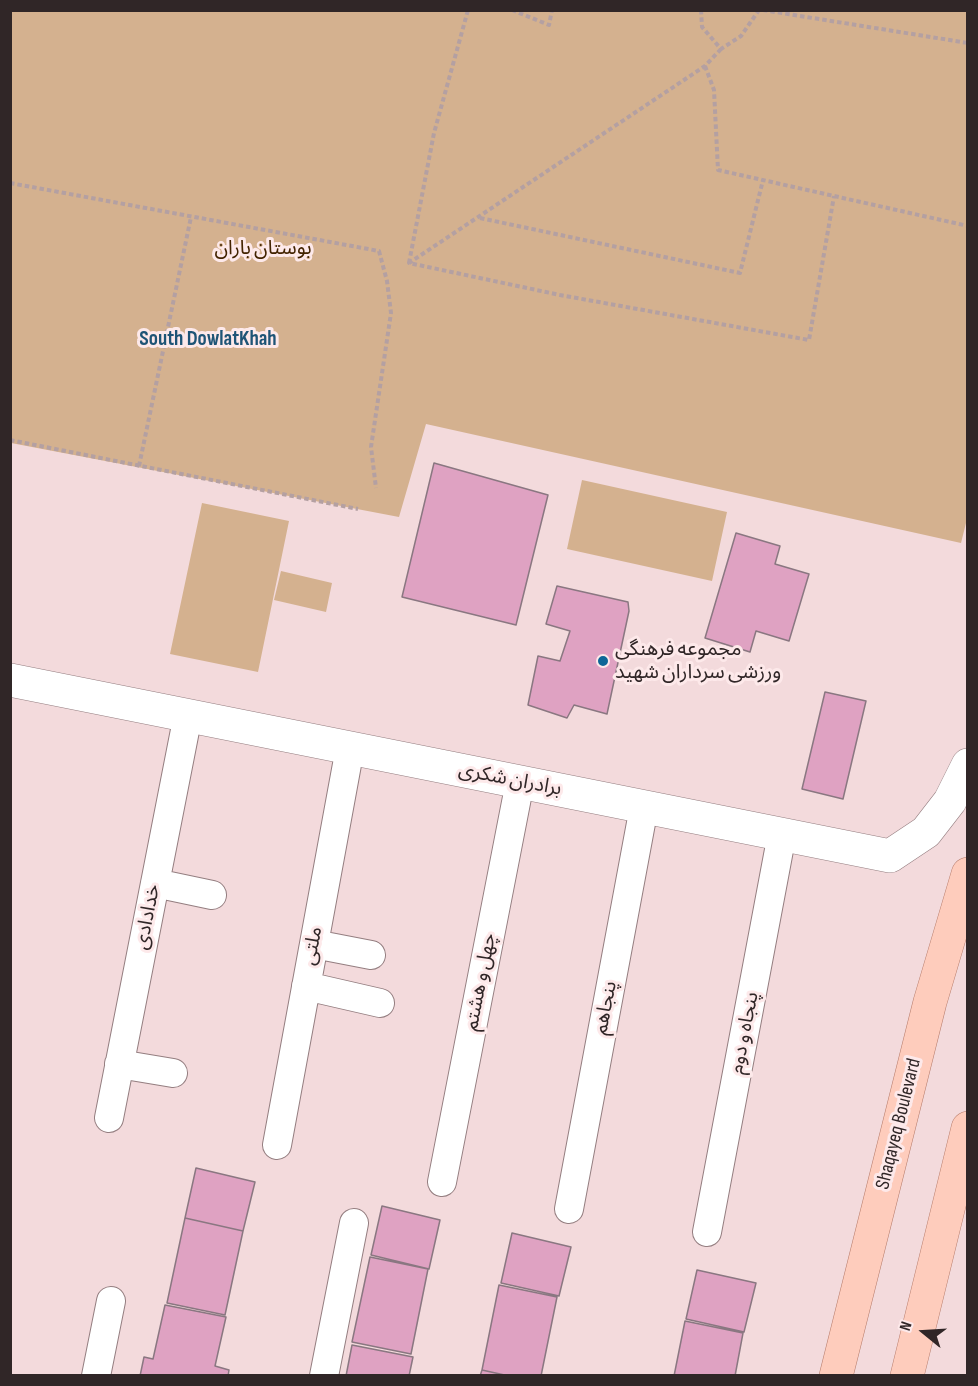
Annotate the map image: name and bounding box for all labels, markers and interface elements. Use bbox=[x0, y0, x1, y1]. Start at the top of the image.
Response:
park label: بوستان باران bbox=[214, 237, 312, 261]
district label: South DowlatKhah bbox=[139, 327, 277, 353]
place label: مجموعه فرهنگی ورزشی سرداران شهید bbox=[615, 638, 781, 685]
marker: مجموعه فرهنگی ورزشی سرداران شهید bbox=[596, 654, 610, 668]
street label: برادران شکری bbox=[456, 758, 564, 802]
street label: خدادادی bbox=[130, 882, 166, 952]
street label: ملتی bbox=[298, 925, 328, 967]
street label: چهل و هشتم bbox=[460, 931, 502, 1033]
street label: پنجاهم bbox=[589, 979, 623, 1037]
street label: پنجاه و دوم bbox=[725, 990, 765, 1076]
street label: Shaqayeq Boulevard bbox=[871, 1056, 927, 1192]
north arrow bbox=[894, 1302, 954, 1362]
text: N bbox=[896, 1319, 917, 1333]

